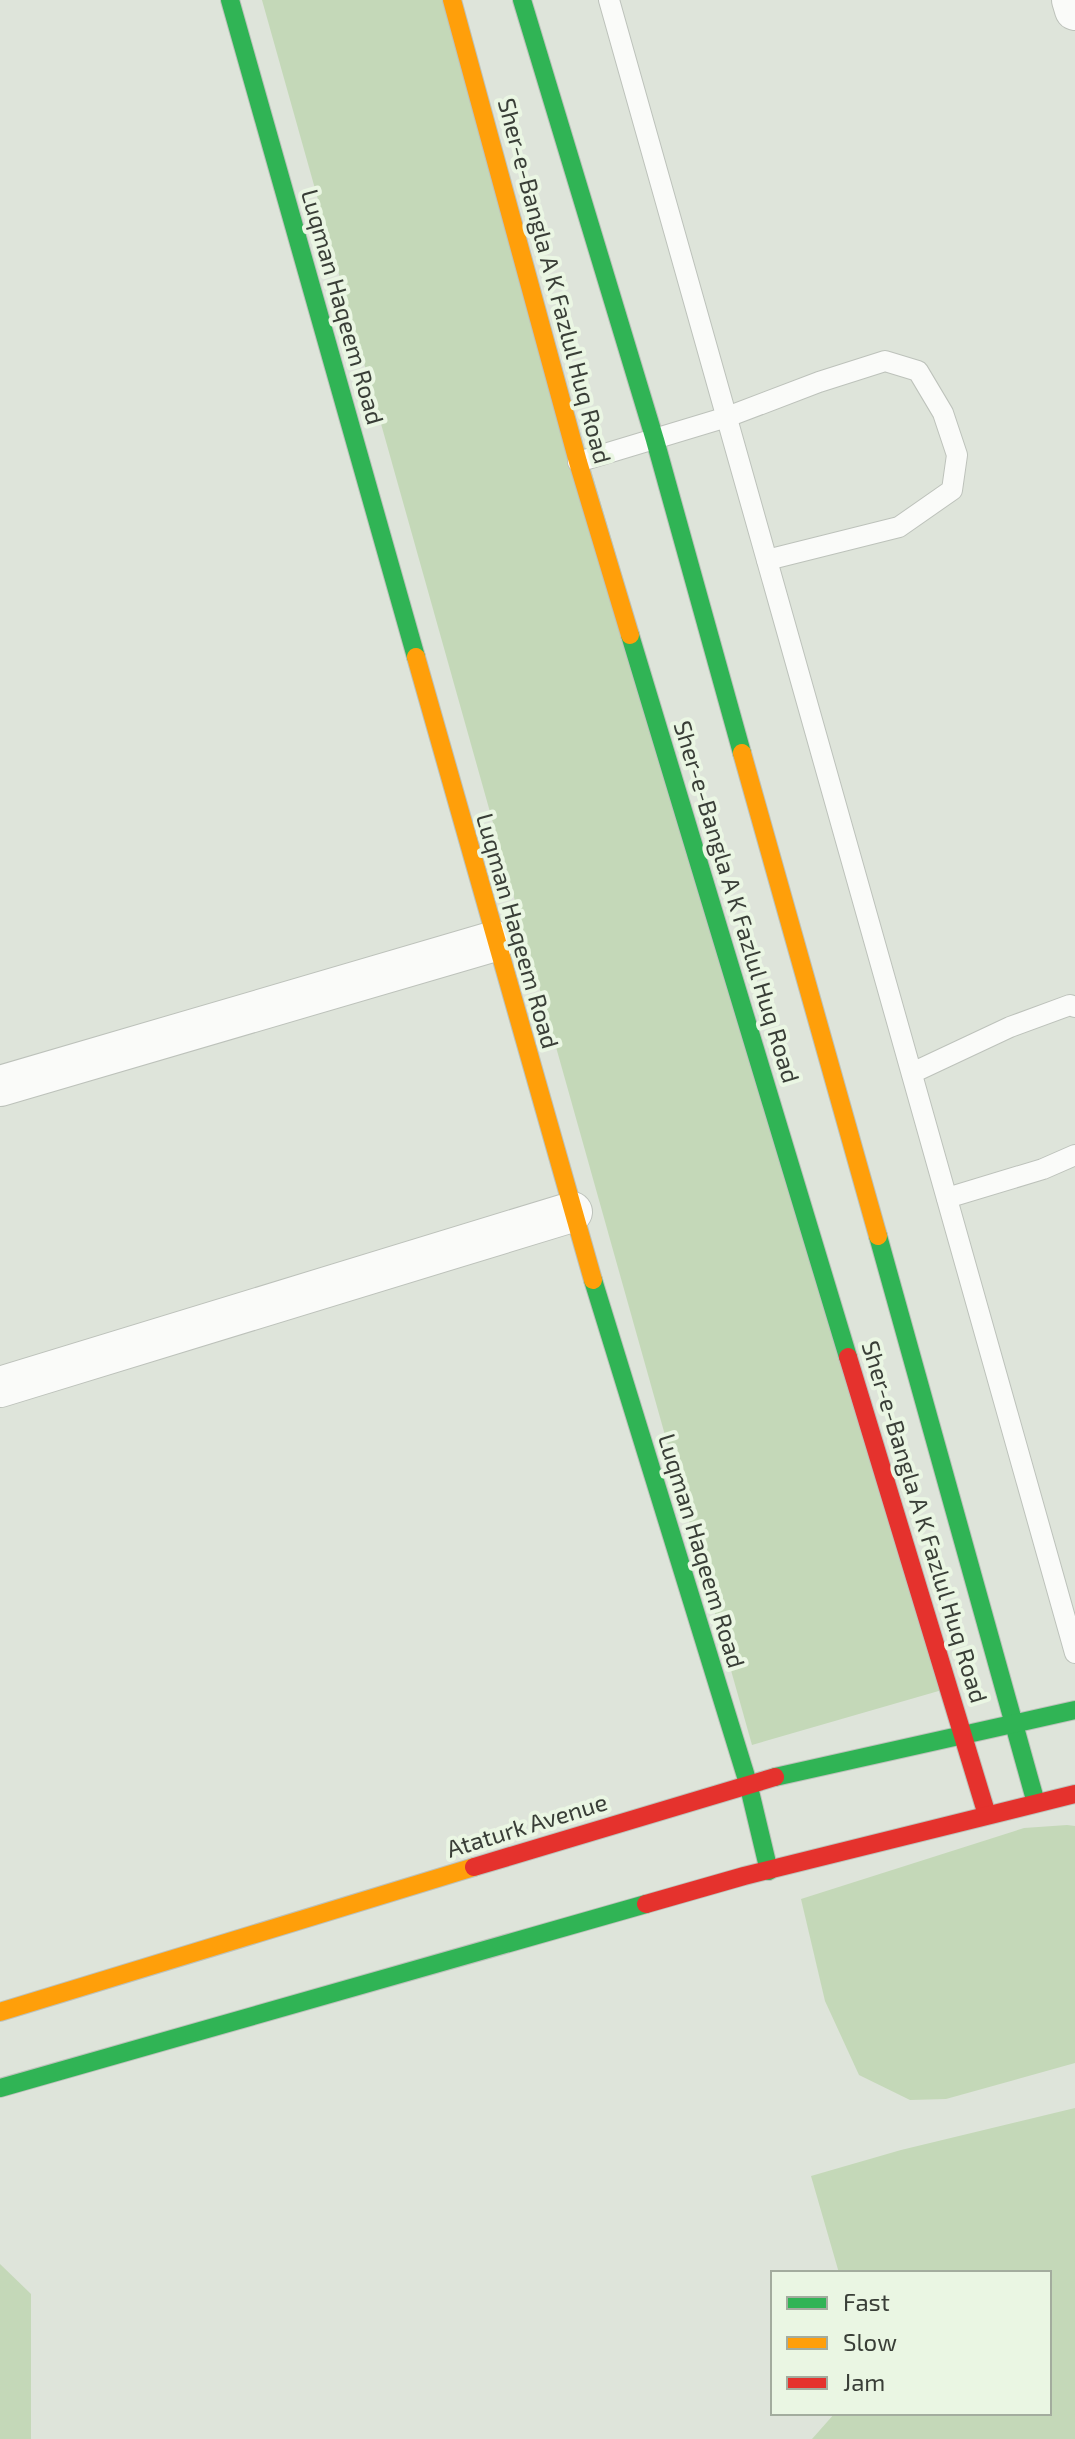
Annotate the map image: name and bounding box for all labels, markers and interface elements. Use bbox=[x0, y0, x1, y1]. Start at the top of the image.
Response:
street label: Sher-e-Bangla A K Fazlul Huq Road bbox=[493, 95, 618, 467]
street label: Luqman Haqeem Road bbox=[296, 186, 391, 428]
street label: Sher-e-Bangla A K Fazlul Huq Road bbox=[668, 717, 806, 1086]
street label: Luqman Haqeem Road bbox=[471, 810, 566, 1052]
street label: Sher-e-Bangla A K Fazlul Huq Road bbox=[856, 1337, 994, 1706]
street label: Luqman Haqeem Road bbox=[653, 1430, 752, 1671]
street label: Ataturk Avenue bbox=[443, 1786, 610, 1863]
legend bbox=[771, 2271, 1051, 2415]
text: Fast bbox=[843, 2287, 890, 2316]
text: Slow bbox=[843, 2327, 897, 2356]
text: Jam bbox=[843, 2367, 885, 2396]

